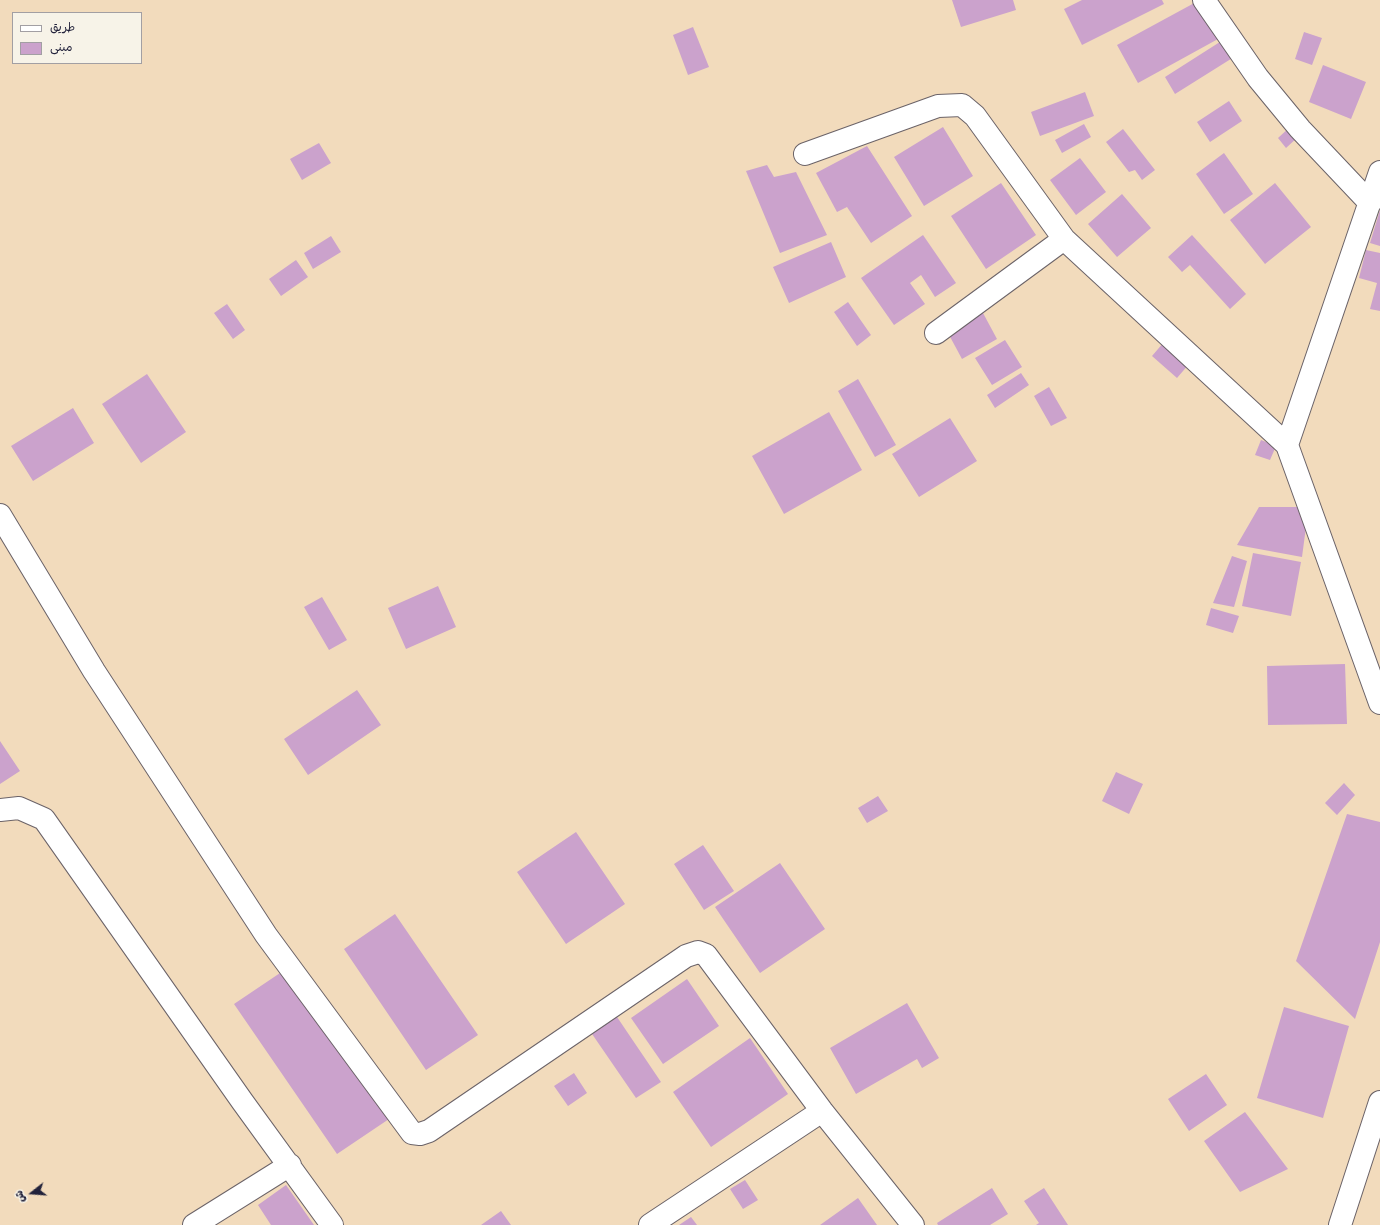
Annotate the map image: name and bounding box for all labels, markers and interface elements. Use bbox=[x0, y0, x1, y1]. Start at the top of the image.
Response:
legend bbox=[12, 12, 142, 64]
text: طريق bbox=[50, 19, 75, 37]
text: مبنى bbox=[50, 39, 73, 57]
north arrow bbox=[12, 1173, 52, 1213]
text: ش bbox=[11, 1188, 30, 1205]

